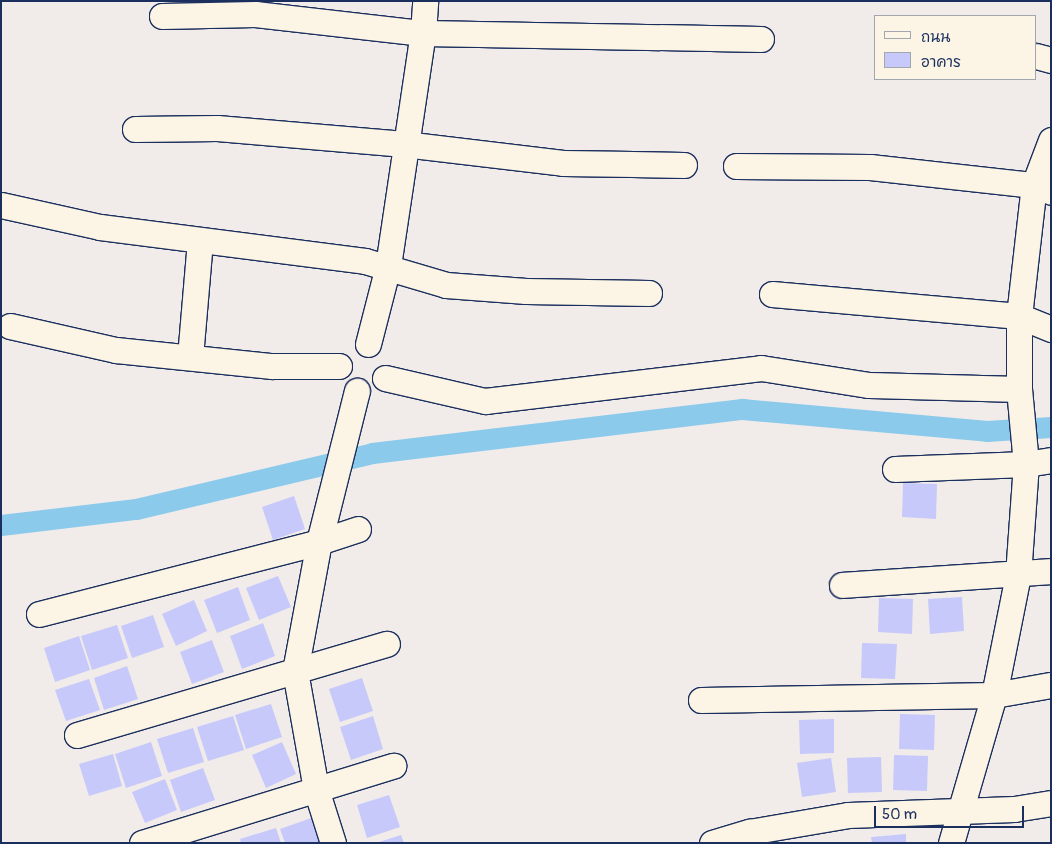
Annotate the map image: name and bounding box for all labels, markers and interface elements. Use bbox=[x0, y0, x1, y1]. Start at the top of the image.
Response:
legend bbox=[874, 15, 1037, 80]
text: ถนน bbox=[921, 28, 950, 47]
text: อาคาร bbox=[921, 53, 961, 72]
scale bar bbox=[877, 796, 1027, 828]
text: 50 m bbox=[882, 805, 917, 824]

